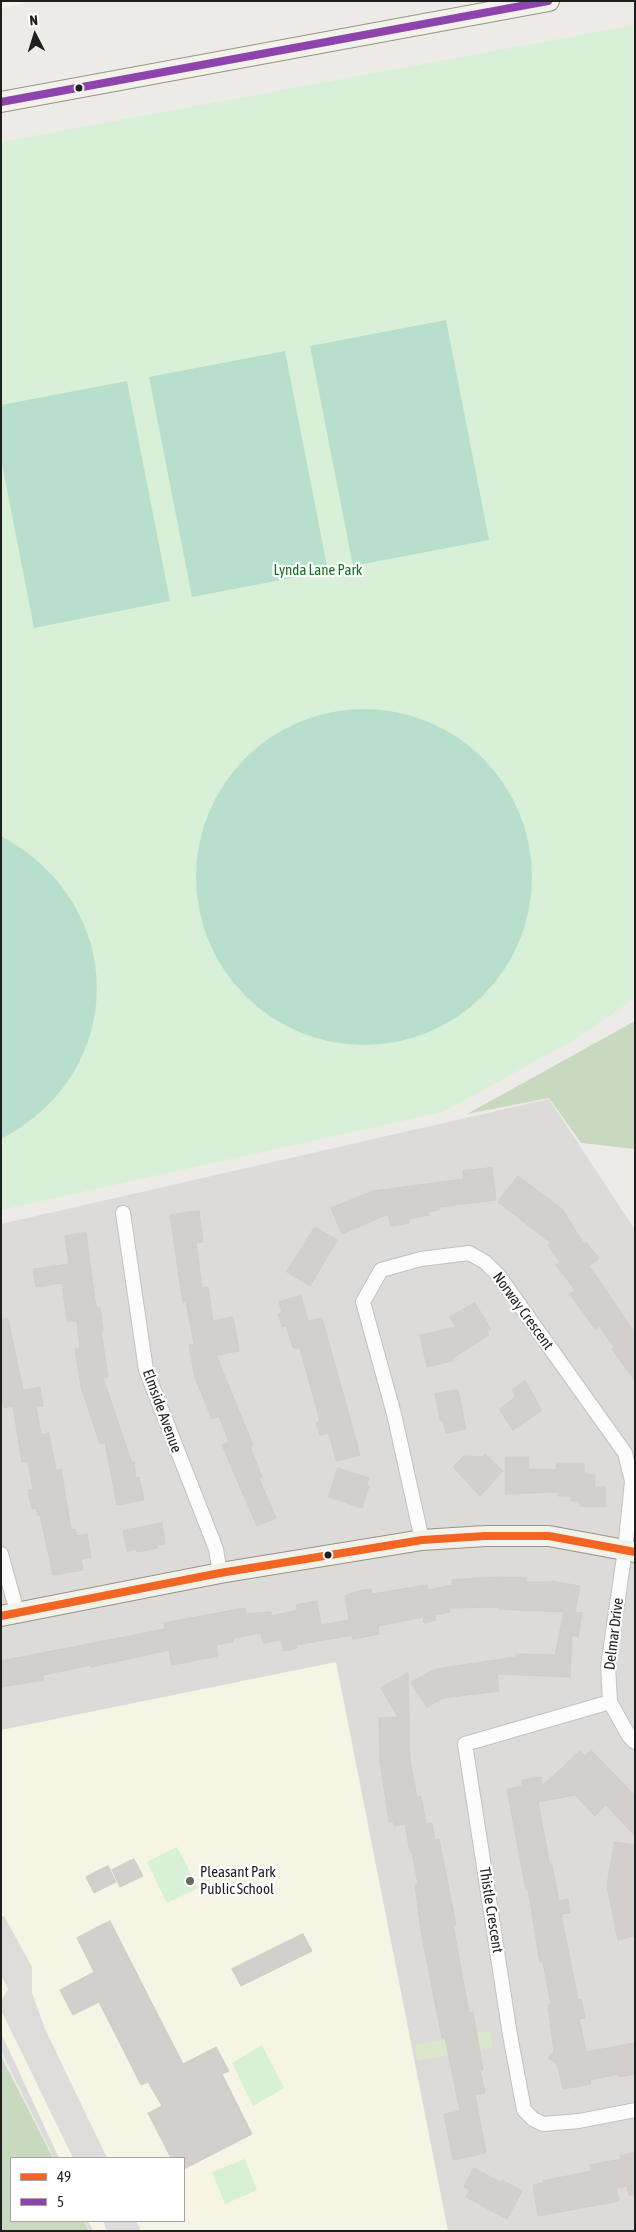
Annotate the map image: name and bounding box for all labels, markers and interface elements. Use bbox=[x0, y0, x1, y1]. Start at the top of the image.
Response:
north arrow bbox=[10, 10, 60, 60]
text: N bbox=[29, 12, 38, 28]
unlabelled marker bbox=[74, 83, 84, 93]
park label: Lynda Lane Park bbox=[274, 561, 362, 579]
street label: Norway Crescent bbox=[489, 1269, 557, 1353]
street label: Elmside Avenue bbox=[139, 1367, 185, 1455]
unlabelled marker bbox=[323, 1550, 333, 1560]
street label: Delmar Drive bbox=[601, 1597, 627, 1671]
place label: Pleasant Park Public School bbox=[200, 1863, 276, 1898]
street label: Thistle Crescent bbox=[475, 1866, 507, 1954]
marker: Pleasant Park Public School bbox=[184, 1875, 196, 1887]
legend bbox=[10, 2157, 185, 2222]
text: 49 bbox=[57, 2168, 71, 2185]
text: 5 bbox=[57, 2193, 64, 2210]

